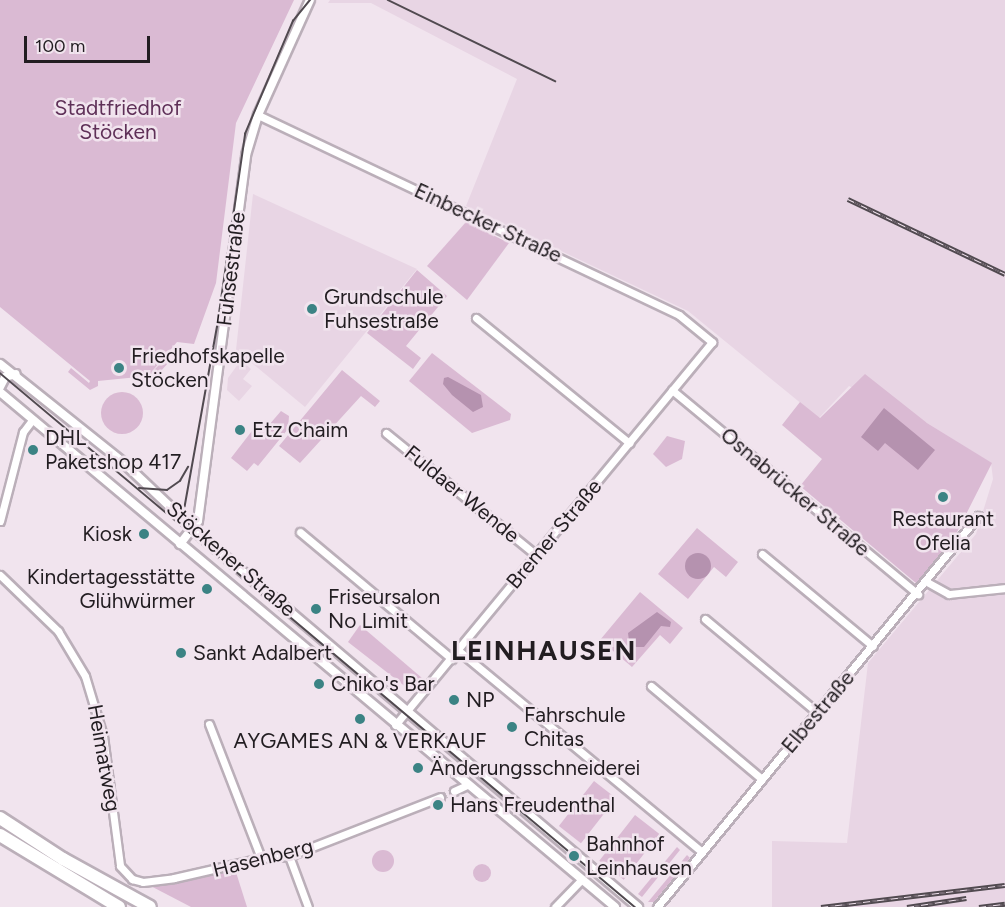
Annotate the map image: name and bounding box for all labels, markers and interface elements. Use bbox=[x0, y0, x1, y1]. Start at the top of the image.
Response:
scale bar bbox=[27, 24, 153, 62]
text: 100 m bbox=[35, 35, 85, 57]
park label: Stadtfriedhof Stöcken bbox=[55, 95, 181, 145]
street label: Einbecker Straße bbox=[410, 178, 566, 268]
street label: Fuhsestraße bbox=[212, 211, 250, 327]
place label: Grundschule Fuhsestraße bbox=[324, 284, 443, 334]
marker: Grundschule Fuhsestraße bbox=[305, 302, 319, 316]
place label: Friedhofskapelle Stöcken bbox=[131, 343, 285, 393]
marker: Friedhofskapelle Stöcken bbox=[112, 361, 126, 375]
place label: Etz Chaim bbox=[252, 417, 348, 443]
street label: Osnabrücker Straße bbox=[715, 422, 875, 562]
marker: Etz Chaim bbox=[233, 423, 247, 437]
place label: DHL Paketshop 417 bbox=[45, 425, 181, 475]
street label: Fuldaer Wende bbox=[399, 440, 525, 548]
marker: DHL Paketshop 417 bbox=[26, 443, 40, 457]
street label: Bremer Straße bbox=[501, 474, 607, 594]
marker: Restaurant Ofelia bbox=[936, 490, 950, 504]
street label: Stöckener Straße bbox=[161, 496, 301, 622]
place label: Restaurant Ofelia bbox=[892, 506, 994, 556]
place label: Kiosk bbox=[82, 521, 132, 547]
marker: Kiosk bbox=[137, 527, 151, 541]
place label: Kindertagesstätte Glühwürmer bbox=[27, 564, 195, 614]
marker: Kindertagesstätte Glühwürmer bbox=[200, 582, 214, 596]
place label: Friseursalon No Limit bbox=[328, 584, 440, 634]
marker: Friseursalon No Limit bbox=[309, 602, 323, 616]
district label: LEINHAUSEN bbox=[451, 635, 637, 667]
place label: Sankt Adalbert bbox=[193, 640, 332, 666]
marker: Sankt Adalbert bbox=[174, 646, 188, 660]
street label: Elbestraße bbox=[776, 666, 860, 758]
place label: Chiko's Bar bbox=[331, 671, 435, 697]
marker: Chiko's Bar bbox=[312, 677, 326, 691]
place label: NP bbox=[466, 687, 494, 713]
marker: NP bbox=[447, 693, 461, 707]
street label: Heimatweg bbox=[82, 702, 126, 814]
place label: Fahrschule Chitas bbox=[524, 702, 625, 752]
marker: AYGAMES AN & VERKAUF bbox=[353, 712, 367, 726]
marker: Fahrschule Chitas bbox=[505, 720, 519, 734]
place label: AYGAMES AN & VERKAUF bbox=[234, 728, 486, 754]
place label: Änderungsschneiderei bbox=[430, 755, 640, 781]
marker: Änderungsschneiderei bbox=[411, 761, 425, 775]
place label: Hans Freudenthal bbox=[450, 792, 615, 818]
marker: Hans Freudenthal bbox=[431, 798, 445, 812]
place label: Bahnhof Leinhausen bbox=[586, 831, 692, 881]
street label: Hasenberg bbox=[210, 833, 316, 883]
marker: Bahnhof Leinhausen bbox=[567, 849, 581, 863]

